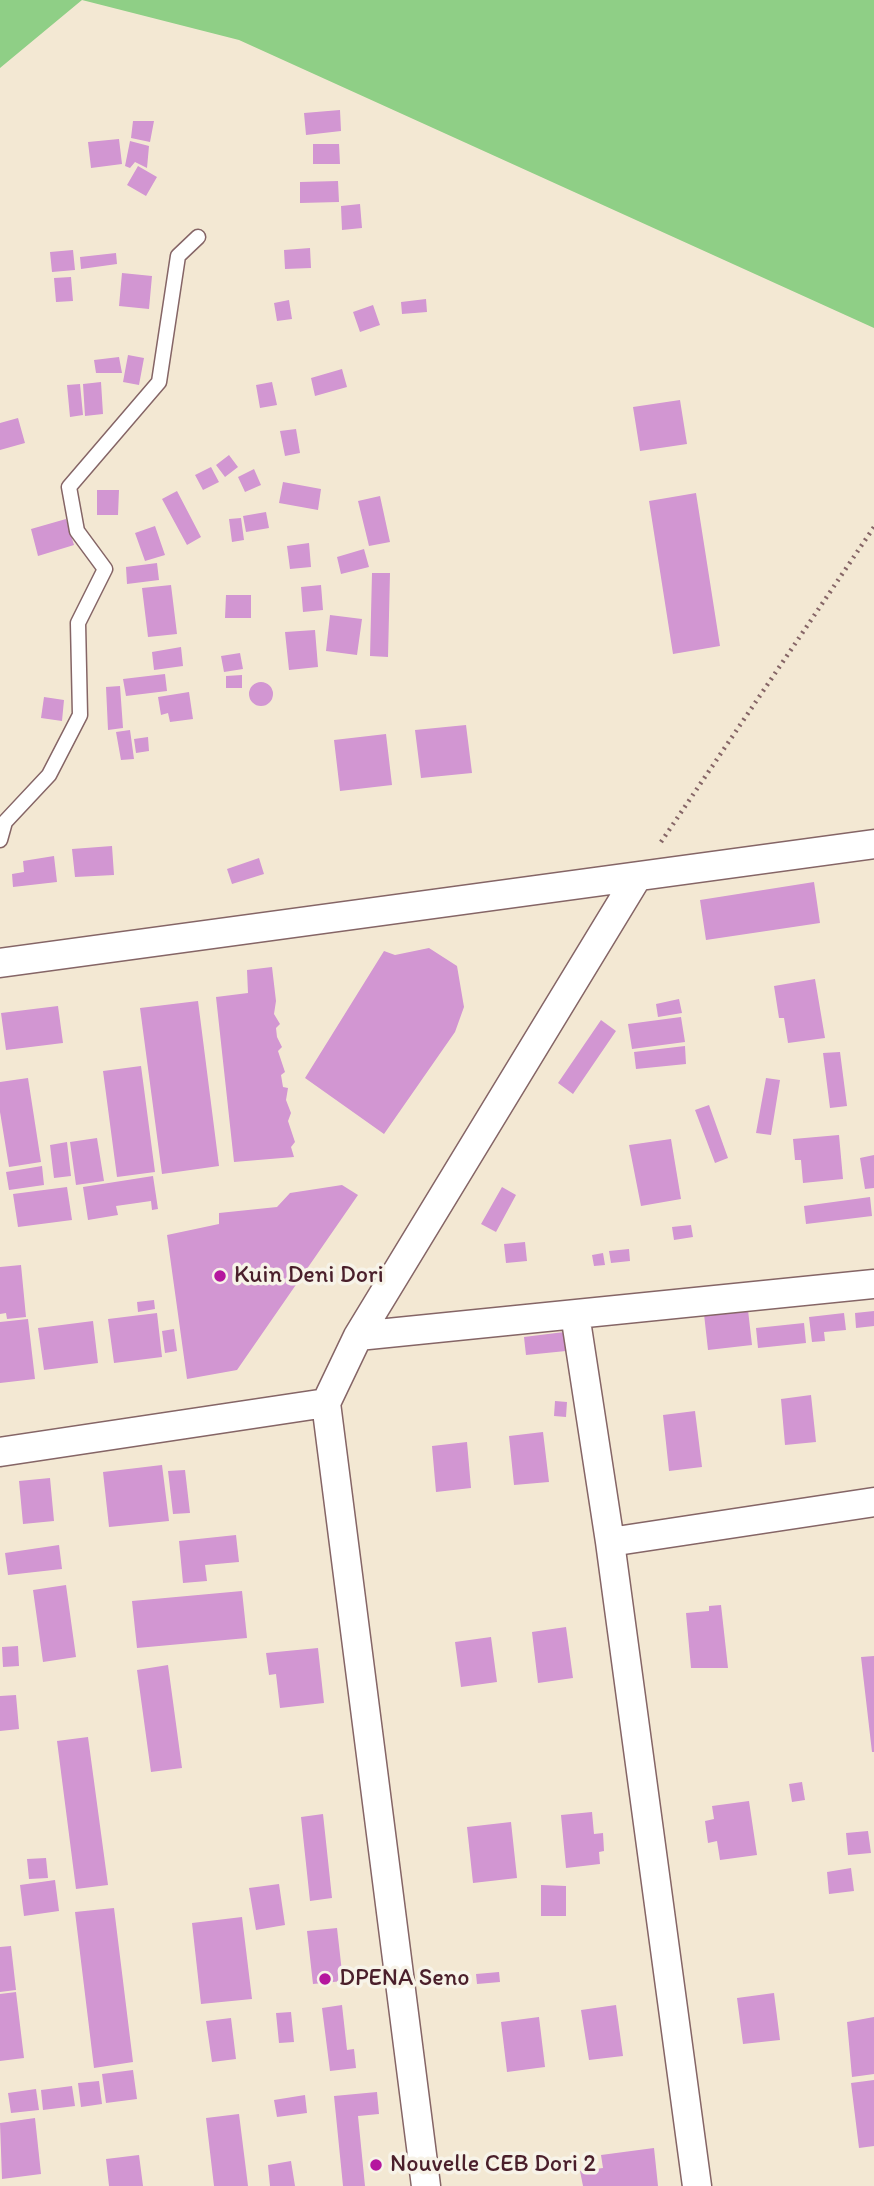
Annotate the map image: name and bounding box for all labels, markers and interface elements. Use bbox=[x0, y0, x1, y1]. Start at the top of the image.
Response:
place label: Kuin Deni Dori bbox=[234, 1262, 384, 1290]
marker: Kuin Deni Dori bbox=[212, 1268, 228, 1284]
place label: DPENA Seno bbox=[339, 1965, 469, 1993]
marker: DPENA Seno bbox=[317, 1971, 333, 1987]
place label: Nouvelle CEB Dori 2 bbox=[390, 2151, 596, 2179]
marker: Nouvelle CEB Dori 2 bbox=[368, 2157, 384, 2173]

